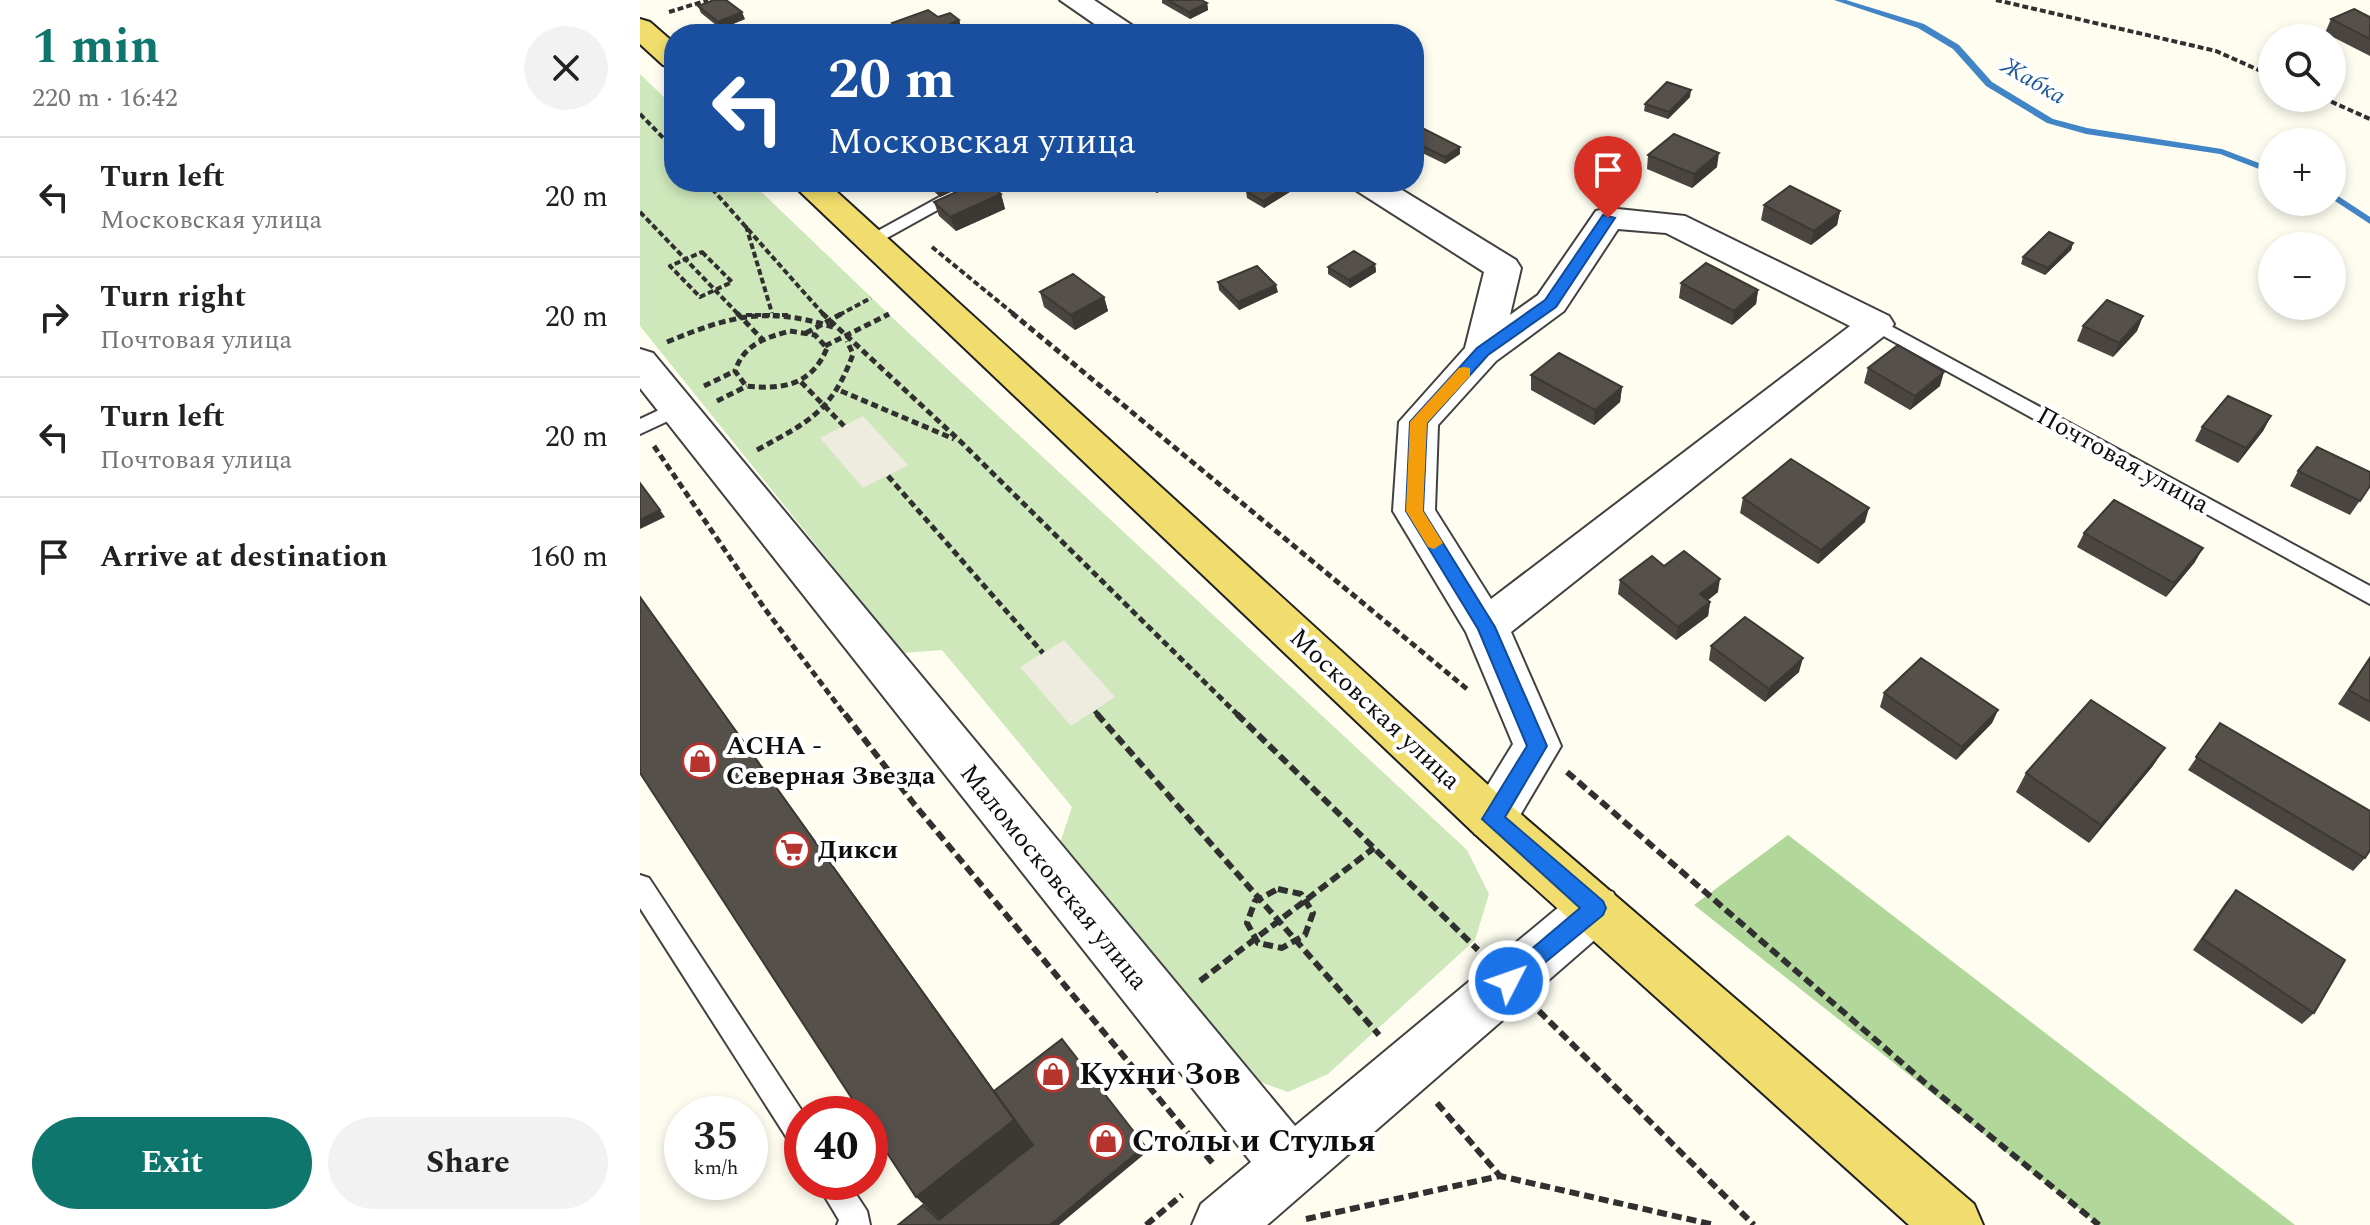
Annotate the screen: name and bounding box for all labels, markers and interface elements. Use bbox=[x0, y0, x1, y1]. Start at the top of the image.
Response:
text: 1 min bbox=[32, 11, 160, 84]
map controls bbox=[2258, 24, 2346, 320]
button: search bbox=[2258, 24, 2346, 112]
button: close bbox=[524, 26, 608, 110]
text: 20 m bbox=[828, 38, 955, 123]
water label: Жабка bbox=[1993, 47, 2072, 114]
icon: left bbox=[696, 56, 800, 160]
text: 220 m · 16:42 bbox=[32, 78, 178, 118]
text: Московская улица bbox=[828, 115, 1136, 170]
button: + bbox=[2258, 128, 2346, 216]
pin bbox=[1574, 136, 1642, 218]
icon: arrive bbox=[1586, 148, 1630, 192]
text: Turn left bbox=[100, 154, 225, 200]
text: 20 m bbox=[545, 174, 608, 220]
icon: left bbox=[32, 175, 76, 219]
text: Московская улица bbox=[100, 200, 322, 240]
button: − bbox=[2258, 232, 2346, 320]
text: Turn right bbox=[100, 274, 246, 320]
text: 20 m bbox=[545, 294, 608, 340]
icon: right bbox=[32, 295, 76, 339]
text: Почтовая улица bbox=[100, 320, 292, 360]
text: Turn left bbox=[100, 394, 225, 440]
street label: Почтовая улица bbox=[2029, 396, 2217, 524]
text: 20 m bbox=[545, 414, 608, 460]
icon: left bbox=[32, 415, 76, 459]
text: Почтовая улица bbox=[100, 440, 292, 480]
text: Arrive at destination bbox=[100, 534, 387, 580]
text: 160 m bbox=[530, 534, 608, 580]
icon: arrive bbox=[32, 535, 76, 579]
street label: Московская улица bbox=[1280, 619, 1470, 800]
place label: АСНА - Северная Звезда bbox=[726, 726, 936, 796]
shop icon: АСНА - Северная Звезда bbox=[681, 742, 719, 780]
street label: Маломосковская улица bbox=[950, 755, 1158, 999]
place label: Дикси bbox=[818, 830, 898, 870]
supermarket icon: Дикси bbox=[773, 831, 811, 869]
position arrow bbox=[1467, 939, 1551, 1023]
place label: Кухни Зов bbox=[1079, 1050, 1240, 1099]
shop icon: Кухни Зов bbox=[1034, 1055, 1072, 1093]
speed limit sign: 40 bbox=[784, 1096, 888, 1200]
text: 35 bbox=[694, 1107, 738, 1168]
button: Exit bbox=[32, 1117, 312, 1209]
button: Share bbox=[328, 1117, 608, 1209]
place label: Столы и Стулья bbox=[1132, 1117, 1376, 1166]
shop icon: Столы и Стулья bbox=[1087, 1122, 1125, 1160]
text: km/h bbox=[694, 1153, 739, 1183]

